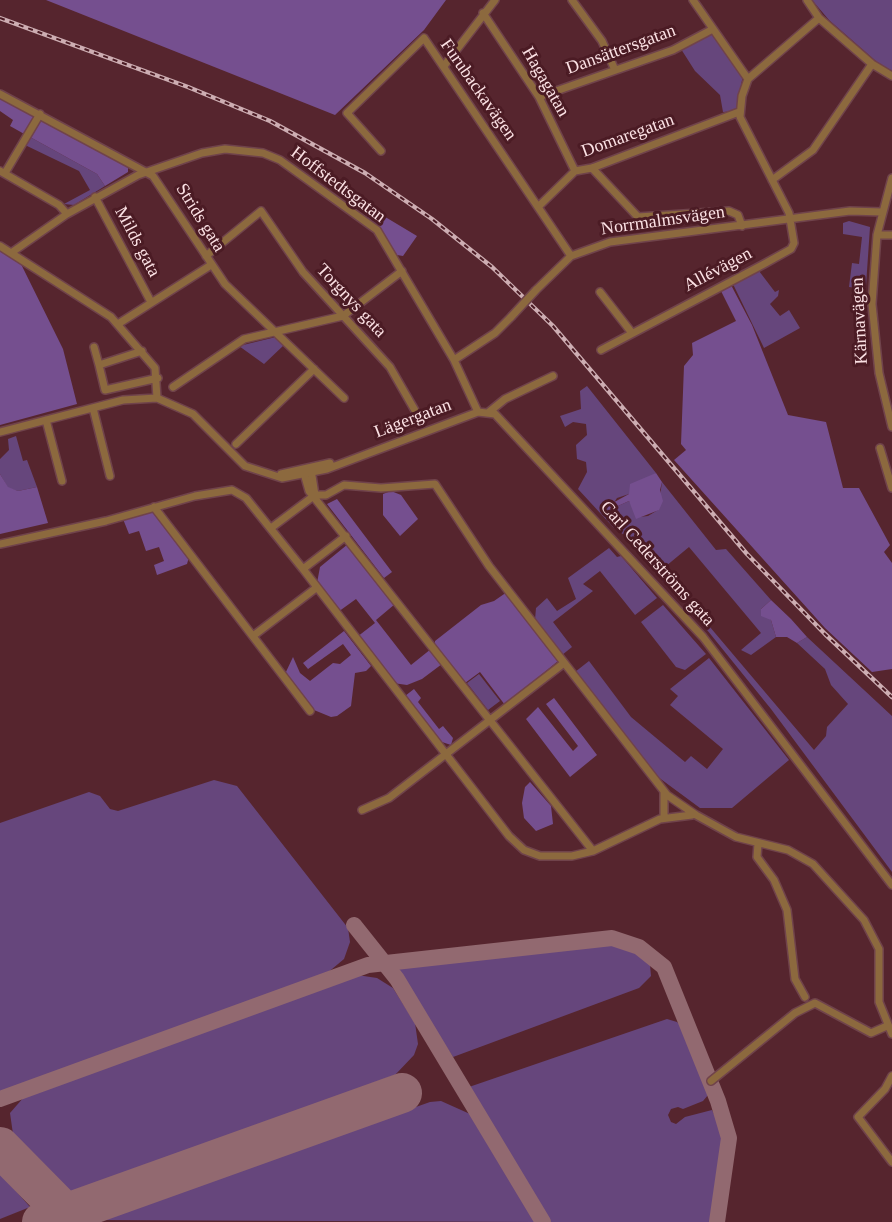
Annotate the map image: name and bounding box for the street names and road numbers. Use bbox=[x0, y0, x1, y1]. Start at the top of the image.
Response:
street label: Dansättersgatan bbox=[563, 20, 679, 80]
street label: Furubackavägen bbox=[435, 35, 521, 145]
street label: Hagagatan bbox=[516, 43, 574, 121]
street label: Domaregatan bbox=[579, 109, 677, 163]
street label: Hoffstedtsgatan bbox=[286, 142, 390, 228]
street label: Strids gata bbox=[171, 180, 229, 256]
street label: Norrmalmsvägen bbox=[600, 202, 726, 240]
street label: Milds gata bbox=[110, 203, 164, 281]
street label: Allévägen bbox=[680, 243, 756, 297]
street label: Torgnys gata bbox=[311, 260, 391, 342]
street label: Kärnavägen bbox=[847, 277, 873, 365]
street label: Lägergatan bbox=[371, 394, 455, 444]
street label: Carl Cederströms gata bbox=[595, 497, 719, 631]

